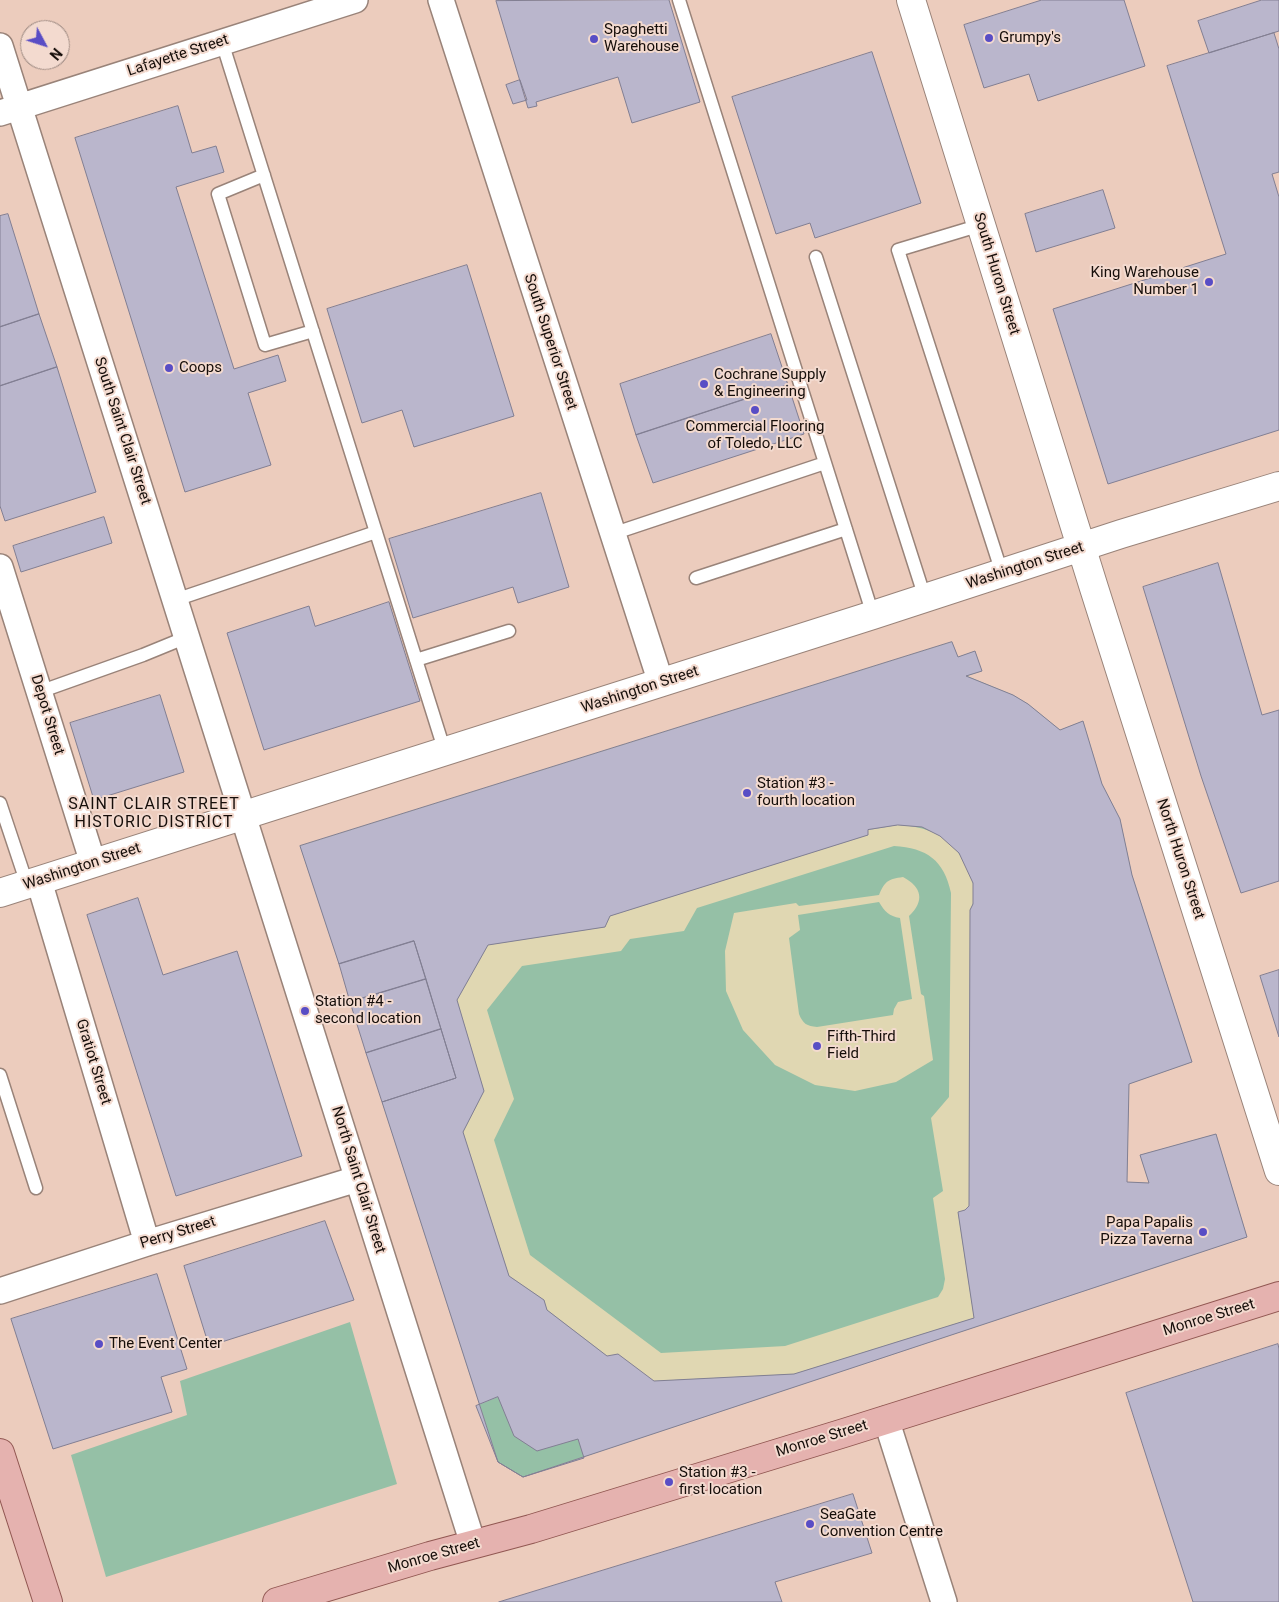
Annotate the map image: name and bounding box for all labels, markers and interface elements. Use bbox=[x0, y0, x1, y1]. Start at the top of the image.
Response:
north arrow bbox=[20, 20, 70, 70]
place label: Spaghetti Warehouse bbox=[604, 21, 679, 56]
place label: Grumpy's bbox=[999, 29, 1061, 47]
street label: Lafayette Street bbox=[125, 31, 231, 81]
marker: Grumpy's bbox=[983, 32, 995, 44]
marker: Spaghetti Warehouse bbox=[588, 33, 600, 45]
text: N bbox=[46, 45, 65, 63]
street label: South Huron Street bbox=[969, 211, 1023, 337]
place label: King Warehouse Number 1 bbox=[1091, 264, 1199, 299]
street label: South Superior Street bbox=[520, 272, 580, 412]
marker: King Warehouse Number 1 bbox=[1203, 276, 1215, 288]
street label: South Saint Clair Street bbox=[90, 355, 154, 507]
place label: Coops bbox=[179, 359, 222, 377]
marker: Coops bbox=[163, 362, 175, 374]
place label: Cochrane Supply & Engineering bbox=[714, 366, 826, 401]
marker: Cochrane Supply & Engineering bbox=[698, 378, 710, 390]
marker: Commercial Flooring of Toledo, LLC bbox=[749, 404, 761, 416]
place label: Commercial Flooring of Toledo, LLC bbox=[685, 418, 825, 453]
street label: Washington Street bbox=[964, 539, 1086, 593]
street label: Washington Street bbox=[579, 663, 701, 717]
street label: Depot Street bbox=[26, 673, 68, 757]
place label: Station #3 - fourth location bbox=[757, 775, 855, 810]
marker: Station #3 - fourth location bbox=[741, 787, 753, 799]
district label: SAINT CLAIR STREET HISTORIC DISTRICT bbox=[66, 795, 242, 833]
street label: North Huron Street bbox=[1152, 796, 1208, 922]
street label: Washington Street bbox=[21, 840, 143, 894]
place label: Station #4 - second location bbox=[315, 993, 421, 1028]
marker: Station #4 - second location bbox=[299, 1005, 311, 1017]
street label: Gratiot Street bbox=[71, 1017, 115, 1107]
place label: Fifth-Third Field bbox=[827, 1028, 896, 1063]
marker: Fifth-Third Field bbox=[811, 1040, 823, 1052]
street label: North Saint Clair Street bbox=[327, 1104, 389, 1256]
street label: Perry Street bbox=[138, 1213, 218, 1253]
place label: Papa Papalis Pizza Taverna bbox=[1100, 1214, 1193, 1249]
marker: Papa Papalis Pizza Taverna bbox=[1197, 1226, 1209, 1238]
street label: Monroe Street bbox=[1161, 1296, 1257, 1340]
place label: The Event Center bbox=[109, 1335, 222, 1353]
marker: The Event Center bbox=[93, 1338, 105, 1350]
street label: Monroe Street bbox=[774, 1417, 870, 1461]
place label: Station #3 - first location bbox=[679, 1464, 762, 1499]
marker: Station #3 - first location bbox=[663, 1476, 675, 1488]
place label: SeaGate Convention Centre bbox=[820, 1506, 943, 1541]
marker: SeaGate Convention Centre bbox=[804, 1518, 816, 1530]
street label: Monroe Street bbox=[386, 1534, 482, 1578]

